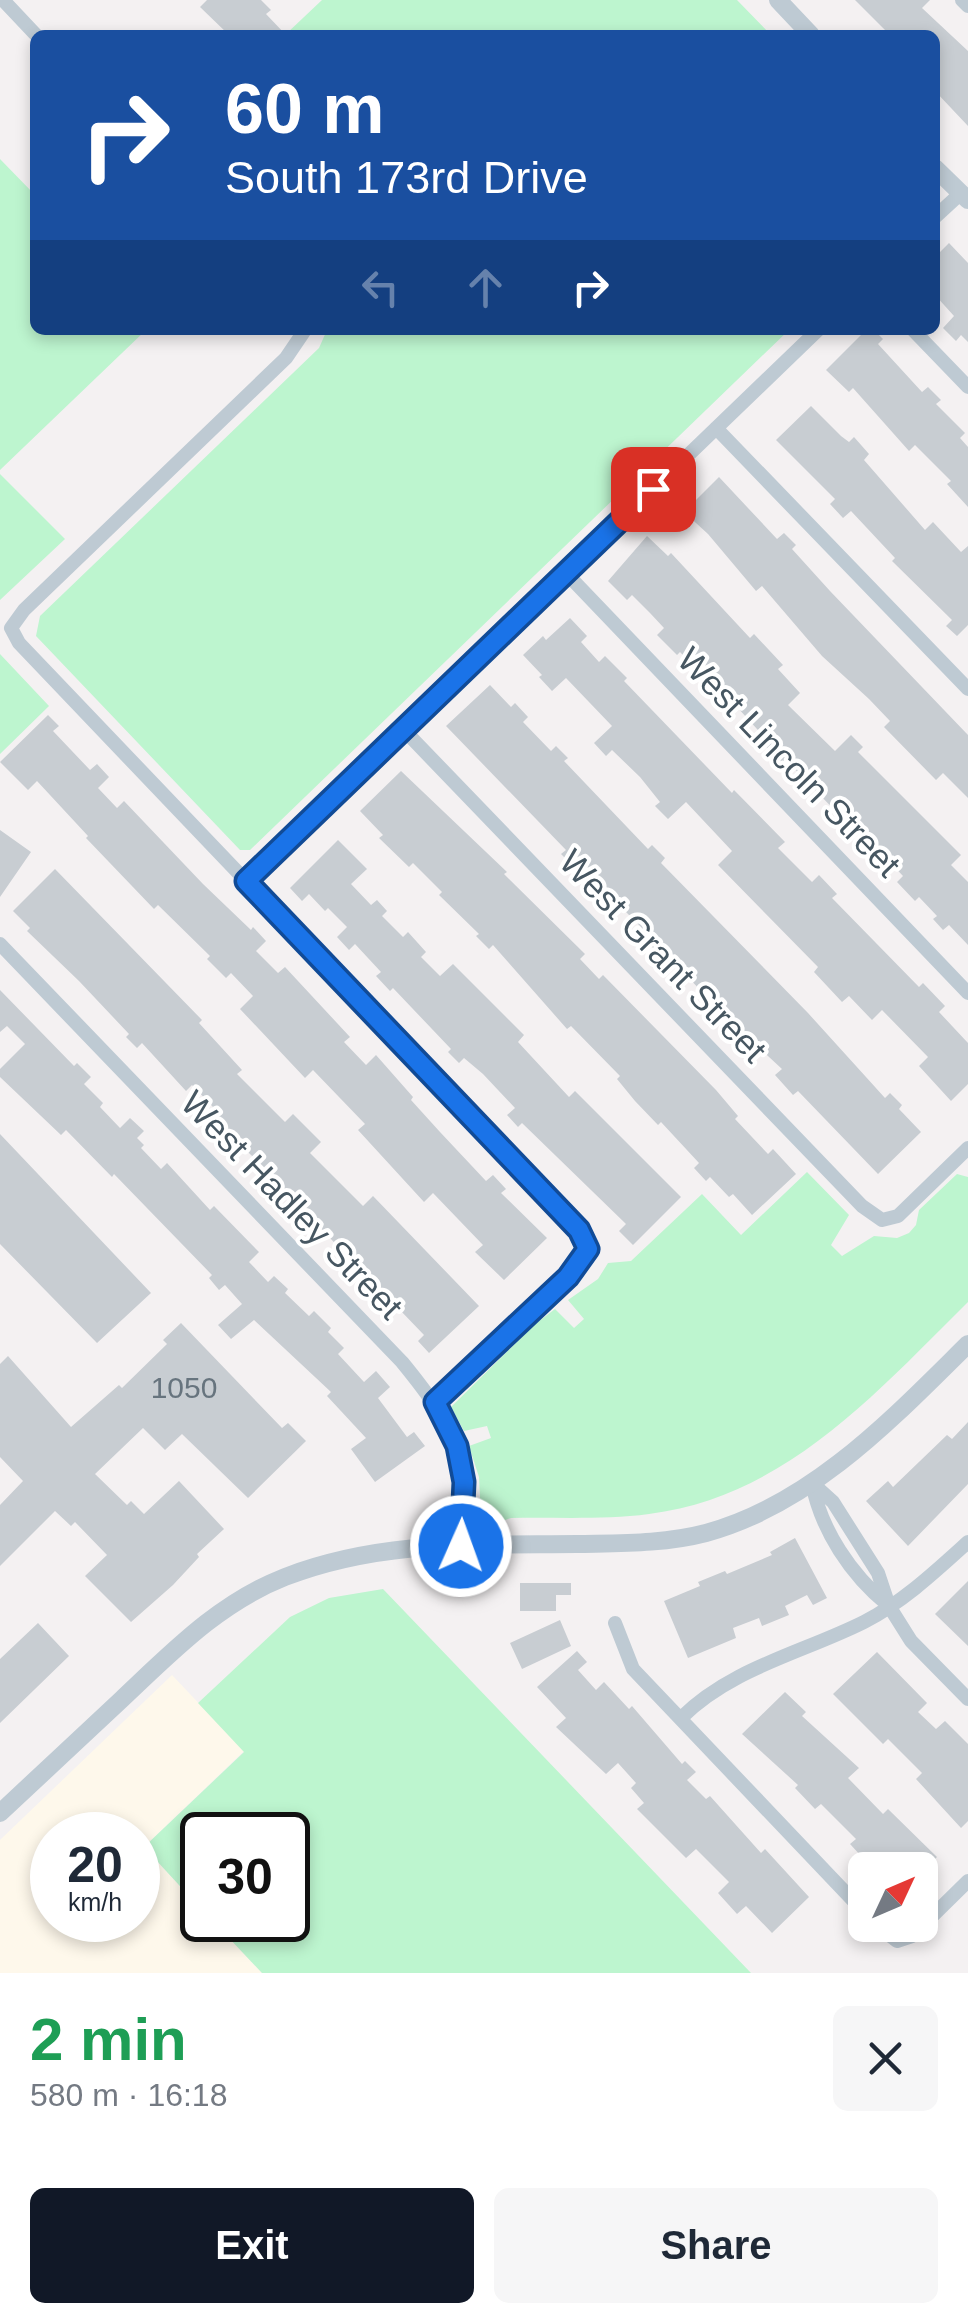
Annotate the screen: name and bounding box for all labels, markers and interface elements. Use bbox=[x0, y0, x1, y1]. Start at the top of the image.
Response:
icon: right bbox=[60, 70, 190, 200]
text: 60 m bbox=[225, 70, 385, 148]
text: South 173rd Drive bbox=[225, 152, 588, 203]
icon: left bbox=[353, 260, 408, 315]
icon: ahead bbox=[458, 260, 513, 315]
icon: right bbox=[563, 260, 618, 315]
pin bbox=[611, 447, 696, 532]
icon: arrive bbox=[626, 462, 681, 517]
street label: West Lincoln Street bbox=[670, 639, 909, 884]
street label: West Grant Street bbox=[552, 842, 775, 1070]
street label: West Hadley Street bbox=[174, 1083, 411, 1327]
house number: 1050 bbox=[151, 1371, 217, 1404]
position arrow bbox=[409, 1494, 513, 1598]
speed limit sign: 30 bbox=[180, 1812, 310, 1942]
text: 20 bbox=[67, 1837, 123, 1893]
north arrow bbox=[848, 1852, 938, 1942]
map controls bbox=[848, 1852, 938, 1942]
text: km/h bbox=[68, 1888, 122, 1916]
text: 2 min bbox=[30, 2006, 187, 2073]
button: close bbox=[833, 2006, 938, 2111]
text: 580 m · 16:18 bbox=[30, 2077, 227, 2113]
button: Exit bbox=[30, 2188, 474, 2303]
button: Share bbox=[494, 2188, 938, 2303]

